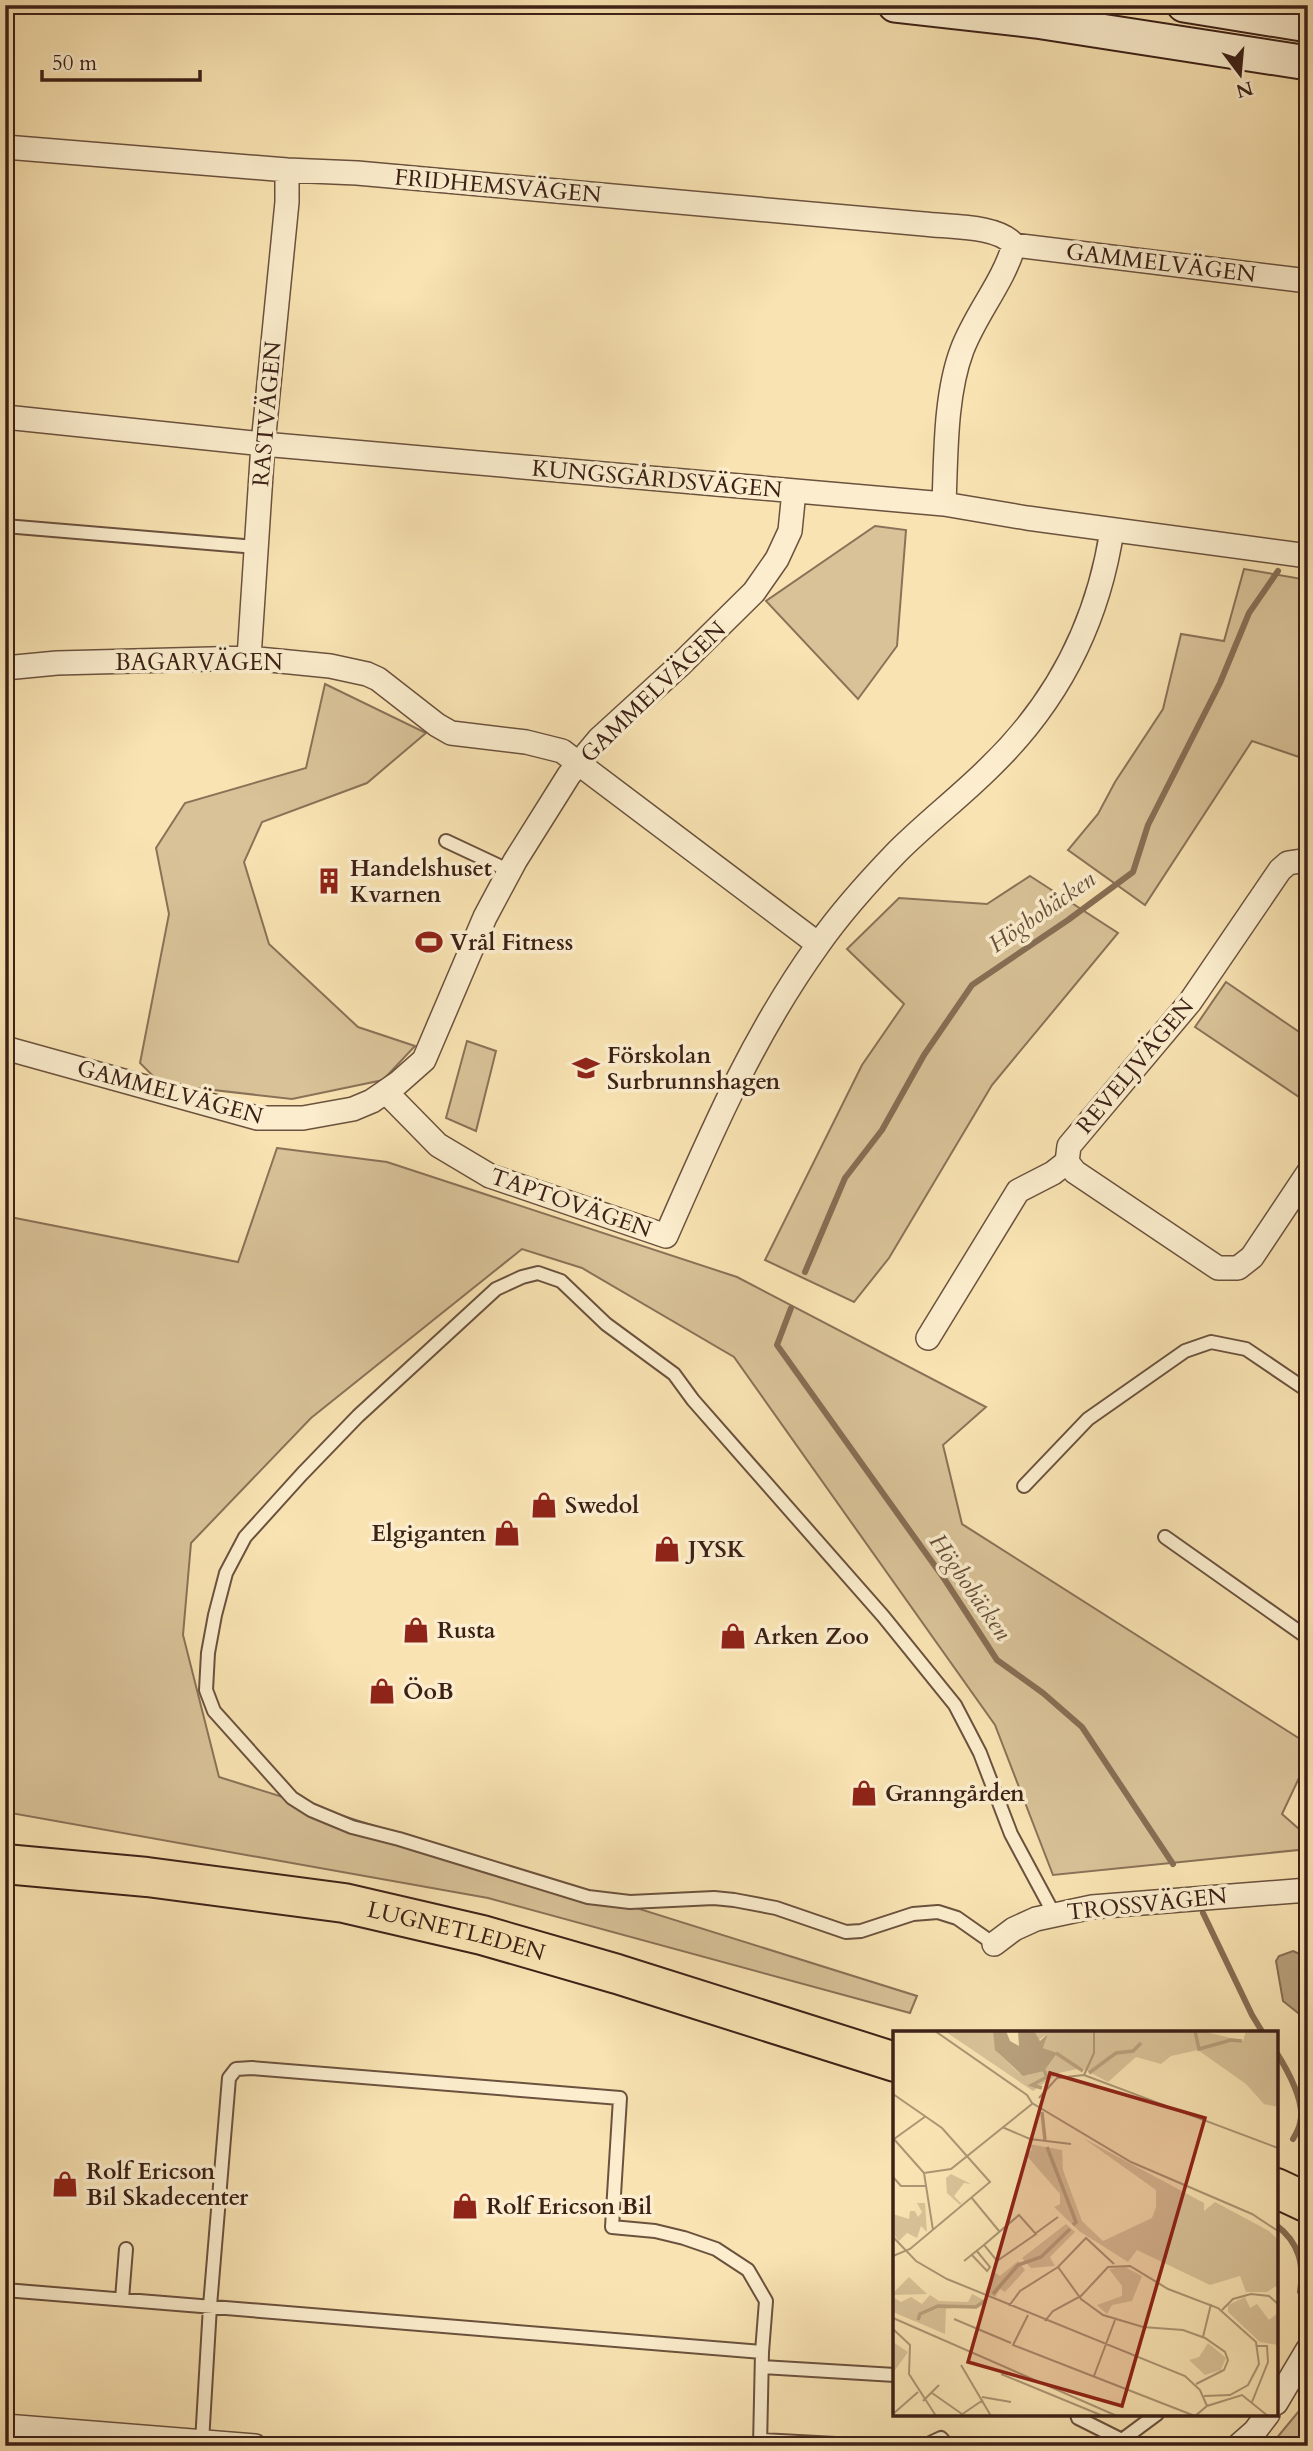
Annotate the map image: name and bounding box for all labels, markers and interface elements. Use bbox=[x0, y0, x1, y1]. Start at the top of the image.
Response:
scale bar bbox=[42, 38, 200, 82]
north arrow bbox=[1204, 38, 1274, 108]
text: 50 m bbox=[52, 49, 97, 78]
text: N bbox=[1232, 75, 1256, 104]
street label: FRIDHEMSVÄGEN bbox=[393, 162, 603, 211]
street label: GAMMELVÄGEN bbox=[1064, 236, 1258, 290]
street label: RASTVÄGEN bbox=[245, 340, 289, 488]
street label: KUNGSGÅRDSVÄGEN bbox=[531, 452, 784, 505]
street label: GAMMELVÄGEN bbox=[573, 614, 733, 770]
street label: BAGARVÄGEN bbox=[115, 647, 283, 678]
place label: Handelshuset Kvarnen bbox=[350, 853, 492, 910]
water label: Högbobäcken bbox=[982, 863, 1102, 961]
building icon: Handelshuset Kvarnen bbox=[314, 866, 344, 896]
sports icon: Vrål Fitness bbox=[414, 927, 444, 957]
place label: Vrål Fitness bbox=[450, 927, 573, 958]
street label: REVELJVÄGEN bbox=[1069, 991, 1201, 1140]
place label: Förskolan Surbrunnshagen bbox=[607, 1040, 781, 1097]
street label: GAMMELVÄGEN bbox=[74, 1052, 267, 1132]
school or university icon: Förskolan Surbrunnshagen bbox=[571, 1053, 601, 1083]
street label: TAPTOVÄGEN bbox=[486, 1161, 656, 1245]
shop icon: Swedol bbox=[529, 1490, 559, 1520]
place label: Swedol bbox=[565, 1490, 639, 1521]
place label: Elgiganten bbox=[371, 1518, 486, 1549]
shop icon: Elgiganten bbox=[492, 1518, 522, 1548]
water label: Högbobäcken bbox=[921, 1527, 1019, 1647]
shop icon: JYSK bbox=[652, 1534, 682, 1564]
place label: JYSK bbox=[685, 1534, 746, 1565]
shop icon: Rusta bbox=[401, 1615, 431, 1645]
place label: Rusta bbox=[437, 1615, 496, 1646]
shop icon: Arken Zoo bbox=[718, 1621, 748, 1651]
place label: Arken Zoo bbox=[754, 1621, 869, 1652]
shop icon: ÖoB bbox=[367, 1676, 397, 1706]
place label: ÖoB bbox=[403, 1676, 454, 1707]
shop icon: Granngården bbox=[849, 1778, 879, 1808]
place label: Granngården bbox=[885, 1778, 1025, 1809]
street label: TROSSVÄGEN bbox=[1065, 1880, 1229, 1928]
street label: LUGNETLEDEN bbox=[364, 1893, 549, 1968]
inset map bbox=[893, 2031, 1278, 2416]
place label: Rolf Ericson Bil Skadecenter bbox=[86, 2156, 249, 2213]
shop icon: Rolf Ericson Bil Skadecenter bbox=[50, 2169, 80, 2199]
shop icon: Rolf Ericson Bil bbox=[450, 2191, 480, 2221]
place label: Rolf Ericson Bil bbox=[486, 2191, 652, 2222]

